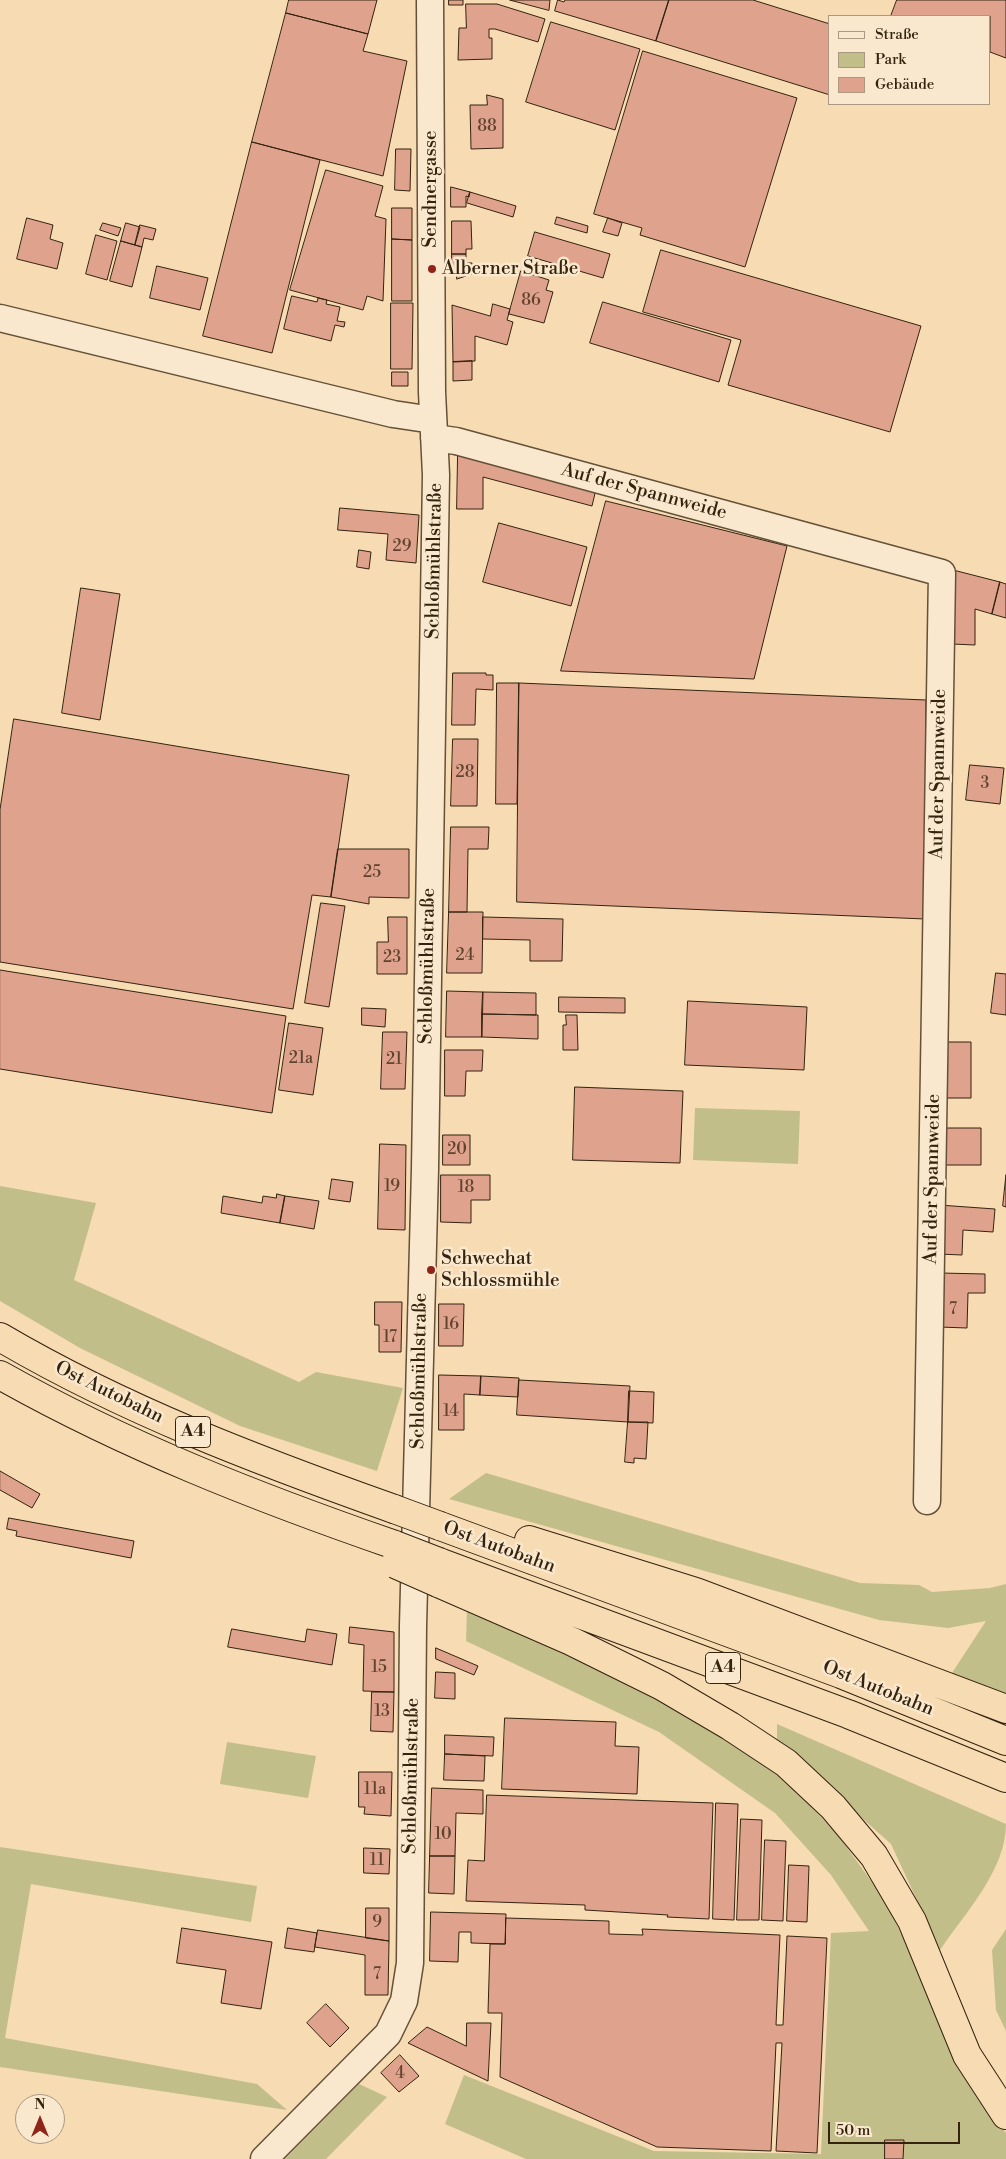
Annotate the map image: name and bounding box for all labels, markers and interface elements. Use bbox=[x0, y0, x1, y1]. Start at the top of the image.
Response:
legend bbox=[828, 15, 991, 105]
text: Straße bbox=[875, 25, 919, 44]
text: Park bbox=[875, 50, 906, 69]
text: Gebäude bbox=[875, 75, 934, 94]
house number: 88 bbox=[477, 117, 497, 137]
street label: Sendnergasse bbox=[420, 130, 442, 248]
place label: Alberner Straße bbox=[442, 258, 578, 280]
marker: Alberner Straße bbox=[426, 263, 438, 275]
house number: 86 bbox=[521, 291, 541, 311]
street label: Auf der Spannweide bbox=[559, 459, 729, 525]
street label: Schloßmühlstraße bbox=[422, 483, 448, 639]
house number: 29 bbox=[393, 537, 411, 557]
street label: Auf der Spannweide bbox=[926, 689, 952, 859]
house number: 28 bbox=[456, 763, 474, 783]
house number: 3 bbox=[981, 774, 989, 794]
house number: 25 bbox=[363, 863, 381, 883]
street label: Schloßmühlstraße bbox=[415, 888, 441, 1044]
house number: 24 bbox=[456, 946, 474, 966]
house number: 23 bbox=[383, 948, 401, 968]
house number: 21a bbox=[289, 1049, 313, 1069]
house number: 21 bbox=[386, 1050, 402, 1070]
street label: Auf der Spannweide bbox=[920, 1094, 946, 1264]
house number: 20 bbox=[447, 1140, 467, 1160]
house number: 19 bbox=[384, 1177, 400, 1197]
house number: 18 bbox=[458, 1178, 474, 1198]
place label: Schwechat Schlossmühle bbox=[441, 1248, 560, 1292]
marker: Schwechat Schlossmühle bbox=[425, 1264, 437, 1276]
street label: Schloßmühlstraße bbox=[407, 1293, 433, 1449]
house number: 7 bbox=[949, 1300, 957, 1320]
house number: 16 bbox=[443, 1315, 459, 1335]
house number: 17 bbox=[383, 1328, 397, 1348]
street label: Ost Autobahn bbox=[51, 1357, 167, 1429]
house number: 14 bbox=[443, 1402, 459, 1422]
road number: A4 bbox=[176, 1416, 210, 1448]
street label: Ost Autobahn bbox=[440, 1517, 558, 1579]
road number: A4 bbox=[706, 1652, 740, 1684]
street label: Ost Autobahn bbox=[819, 1656, 937, 1722]
house number: 15 bbox=[371, 1658, 387, 1678]
street label: Schloßmühlstraße bbox=[399, 1698, 425, 1854]
house number: 13 bbox=[374, 1702, 390, 1722]
house number: 11a bbox=[364, 1780, 386, 1800]
house number: 10 bbox=[435, 1825, 451, 1845]
house number: 11 bbox=[370, 1851, 384, 1871]
house number: 9 bbox=[372, 1913, 382, 1933]
house number: 7 bbox=[373, 1965, 381, 1985]
house number: 4 bbox=[395, 2064, 405, 2084]
north arrow bbox=[15, 2094, 65, 2144]
text: N bbox=[34, 2096, 46, 2114]
scale bar bbox=[831, 2112, 964, 2144]
text: 50 m bbox=[836, 2121, 870, 2140]

